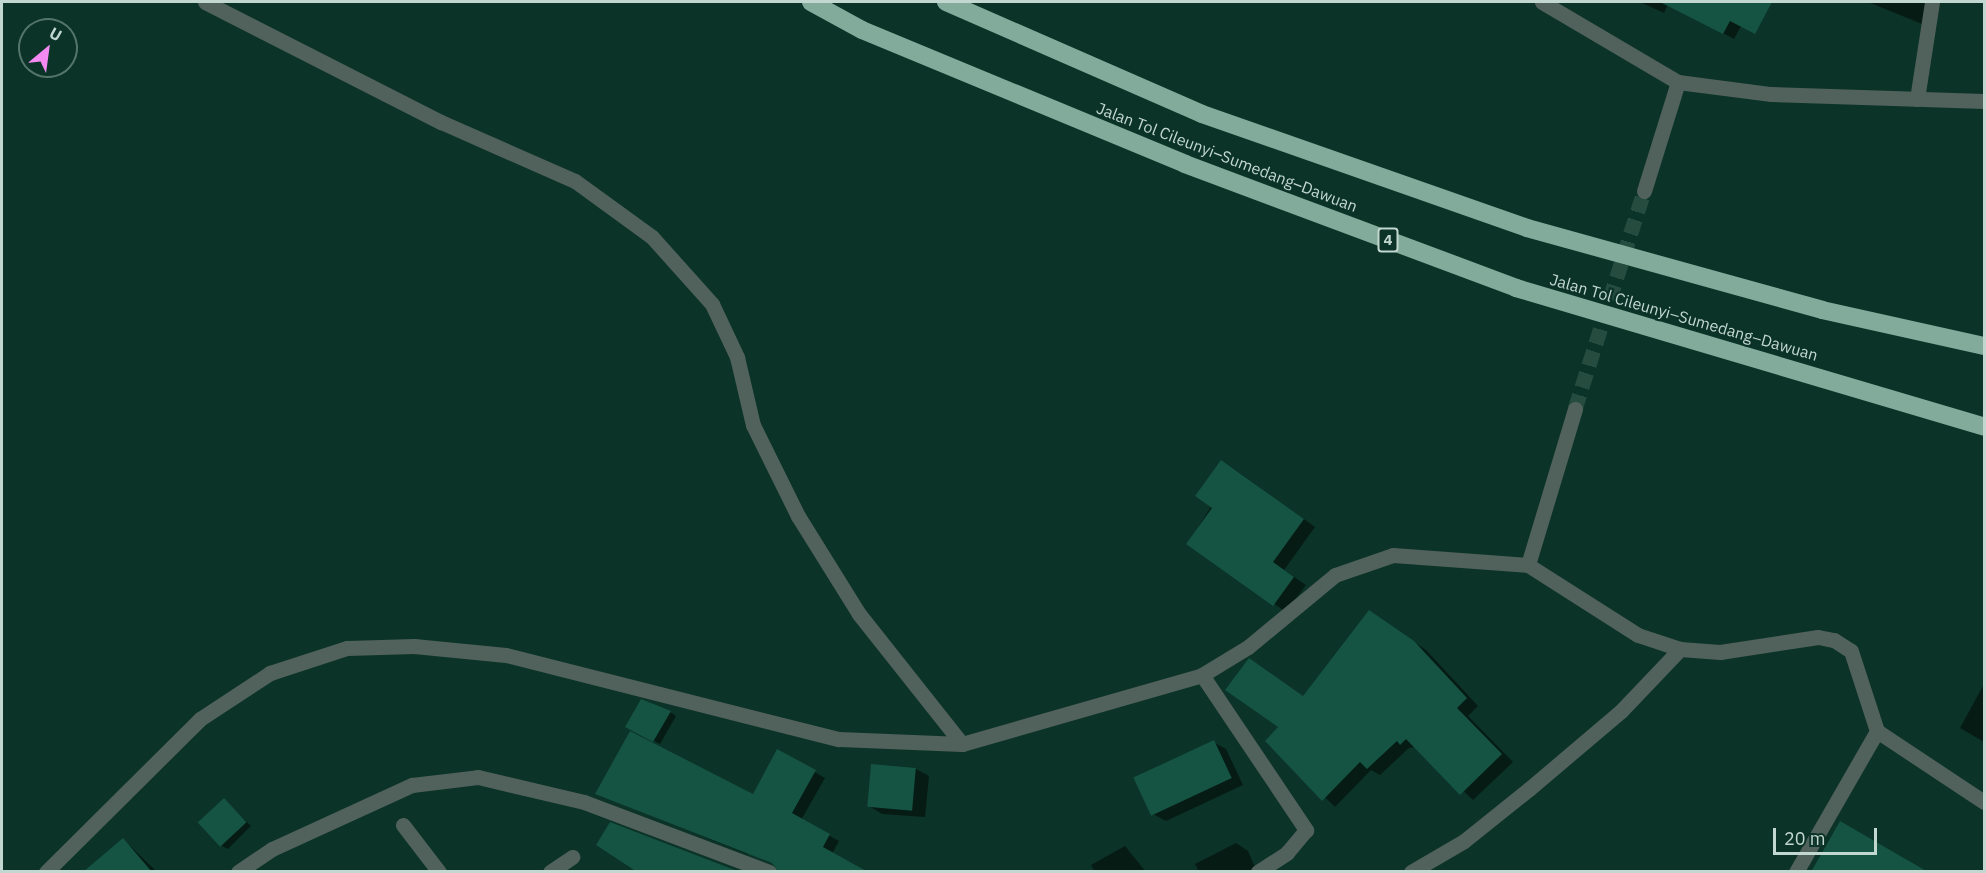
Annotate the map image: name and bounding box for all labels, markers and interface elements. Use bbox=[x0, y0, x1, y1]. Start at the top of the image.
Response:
north arrow bbox=[18, 18, 78, 78]
text: U bbox=[46, 23, 65, 45]
street label: Jalan Tol Cileunyi–Sumedang–Dawuan bbox=[1094, 98, 1360, 216]
road number: 4 bbox=[1378, 228, 1398, 252]
street label: Jalan Tol Cileunyi–Sumedang–Dawuan bbox=[1548, 269, 1820, 365]
scale bar bbox=[1776, 816, 1880, 854]
text: 20 m bbox=[1784, 827, 1826, 850]

